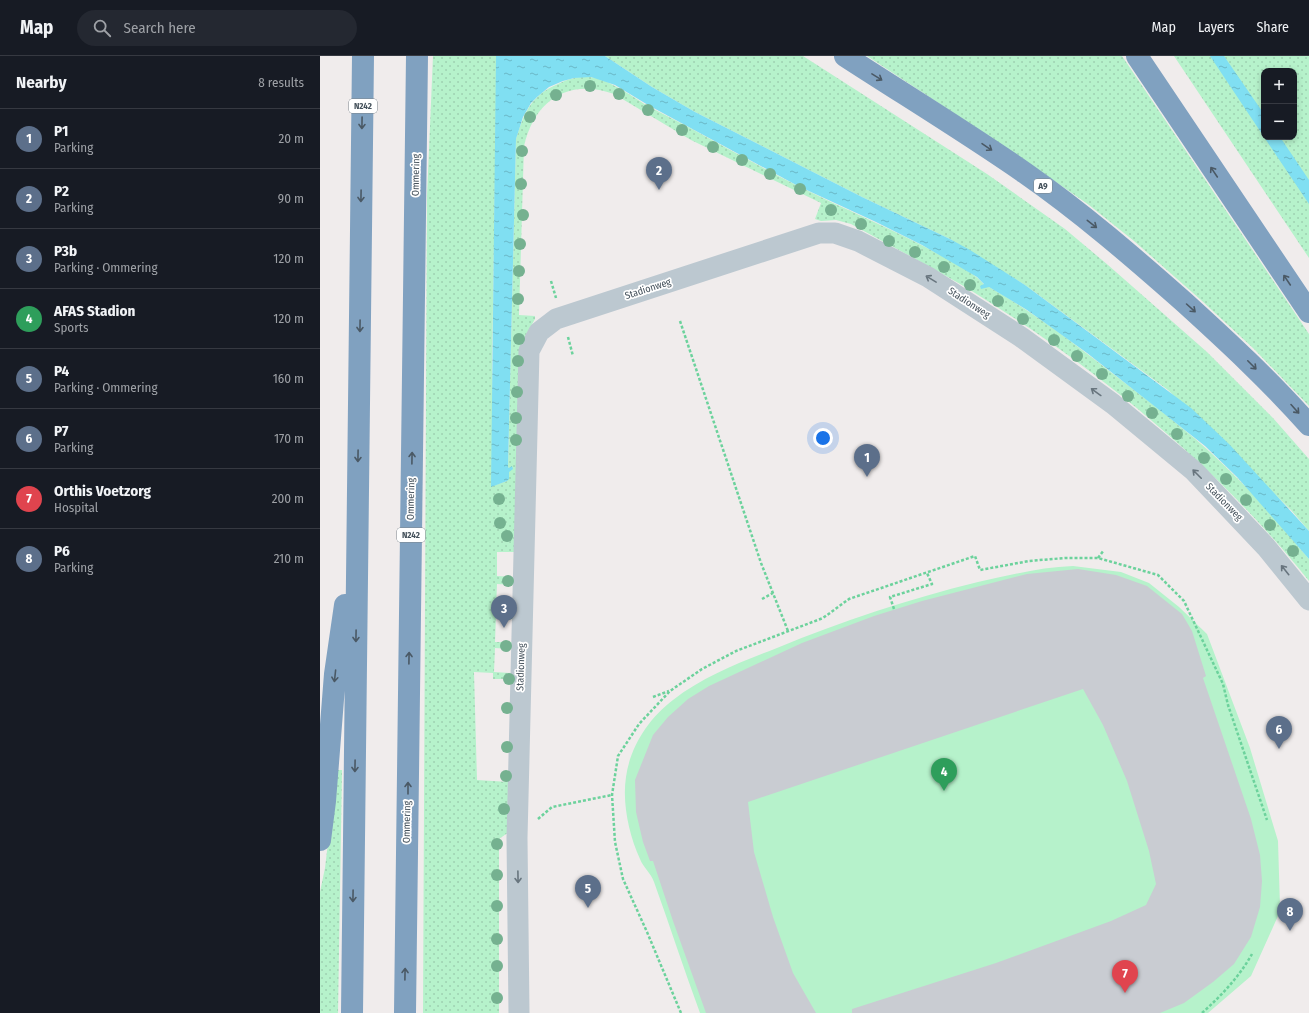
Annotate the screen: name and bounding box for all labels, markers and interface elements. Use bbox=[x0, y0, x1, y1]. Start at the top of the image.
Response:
search box bbox=[77, 10, 357, 46]
text: Map bbox=[20, 16, 53, 39]
icon: search bbox=[91, 17, 113, 39]
text: Search here bbox=[123, 19, 196, 37]
text: Map bbox=[1152, 19, 1176, 36]
text: Layers bbox=[1198, 19, 1234, 36]
text: Share bbox=[1256, 19, 1289, 36]
map controls bbox=[1261, 68, 1297, 140]
button: + bbox=[1261, 68, 1297, 104]
text: Nearby bbox=[16, 72, 67, 93]
one-way arrow bbox=[872, 73, 883, 81]
text: 8 results bbox=[258, 75, 304, 90]
road number: N242 bbox=[349, 99, 377, 113]
button: − bbox=[1261, 104, 1297, 140]
one-way arrow bbox=[359, 116, 366, 129]
text: P1 bbox=[54, 122, 68, 140]
text: 1 bbox=[26, 131, 32, 146]
text: 20 m bbox=[278, 131, 304, 146]
text: Parking bbox=[54, 140, 93, 155]
one-way arrow bbox=[981, 143, 992, 152]
street label: Ommering bbox=[410, 153, 422, 196]
pin: 2 bbox=[646, 157, 672, 190]
one-way arrow bbox=[1210, 166, 1218, 178]
road number: A9 bbox=[1034, 179, 1052, 193]
text: P2 bbox=[54, 182, 69, 200]
one-way arrow bbox=[358, 189, 365, 202]
text: 2 bbox=[26, 191, 32, 206]
text: 90 m bbox=[278, 191, 304, 206]
text: Parking bbox=[54, 200, 93, 215]
one-way arrow bbox=[1086, 219, 1097, 228]
text: P3b bbox=[54, 242, 77, 260]
text: 3 bbox=[26, 251, 32, 266]
text: 120 m bbox=[273, 251, 304, 266]
text: Parking · Ommering bbox=[54, 260, 158, 275]
one-way arrow bbox=[925, 275, 937, 283]
one-way arrow bbox=[1283, 275, 1291, 286]
street label: Stadionweg bbox=[623, 276, 673, 302]
street label: Stadionweg bbox=[946, 285, 992, 321]
text: AFAS Stadion bbox=[54, 302, 135, 320]
one-way arrow bbox=[1185, 304, 1196, 313]
text: 4 bbox=[26, 311, 32, 326]
text: 120 m bbox=[273, 311, 304, 326]
one-way arrow bbox=[356, 319, 364, 332]
text: Sports bbox=[54, 320, 89, 335]
one-way arrow bbox=[1247, 360, 1257, 370]
text: P4 bbox=[54, 362, 69, 380]
text: 5 bbox=[26, 371, 32, 386]
text: 160 m bbox=[273, 371, 304, 386]
text: Parking · Ommering bbox=[54, 380, 158, 395]
one-way arrow bbox=[1091, 388, 1102, 396]
one-way arrow bbox=[1290, 404, 1299, 414]
text: P7 bbox=[54, 422, 68, 440]
your location bbox=[813, 428, 833, 448]
text: 6 bbox=[26, 431, 32, 446]
text: 170 m bbox=[274, 431, 304, 446]
text: Parking bbox=[54, 440, 93, 455]
pin: 1 bbox=[854, 444, 880, 477]
one-way arrow bbox=[354, 449, 362, 462]
one-way arrow bbox=[408, 452, 416, 465]
one-way arrow bbox=[1192, 469, 1202, 479]
street label: Ommering bbox=[405, 477, 417, 520]
street label: Stadionweg bbox=[1203, 481, 1245, 524]
text: Orthis Voetzorg bbox=[54, 482, 151, 500]
text: 7 bbox=[26, 491, 32, 506]
text: 200 m bbox=[272, 491, 304, 506]
text: Hospital bbox=[54, 500, 98, 515]
road number: N242 bbox=[397, 528, 425, 542]
text: P6 bbox=[54, 542, 70, 560]
text: 8 bbox=[26, 551, 32, 566]
text: 210 m bbox=[274, 551, 304, 566]
text: Parking bbox=[54, 560, 93, 575]
one-way arrow bbox=[1280, 564, 1289, 575]
pin: 3 bbox=[491, 595, 517, 628]
one-way arrow bbox=[352, 629, 360, 642]
street label: Stadionweg bbox=[514, 643, 528, 691]
one-way arrow bbox=[405, 652, 413, 665]
one-way arrow bbox=[331, 669, 338, 682]
pin: 6 bbox=[1266, 716, 1292, 749]
pin: 4 bbox=[931, 758, 957, 791]
one-way arrow bbox=[351, 759, 359, 772]
one-way arrow bbox=[404, 782, 412, 795]
street label: Ommering bbox=[401, 800, 413, 843]
one-way arrow bbox=[514, 870, 522, 883]
pin: 5 bbox=[575, 875, 601, 908]
one-way arrow bbox=[349, 889, 357, 902]
pin: 8 bbox=[1277, 898, 1303, 931]
pin: 7 bbox=[1112, 960, 1138, 993]
one-way arrow bbox=[401, 968, 409, 981]

